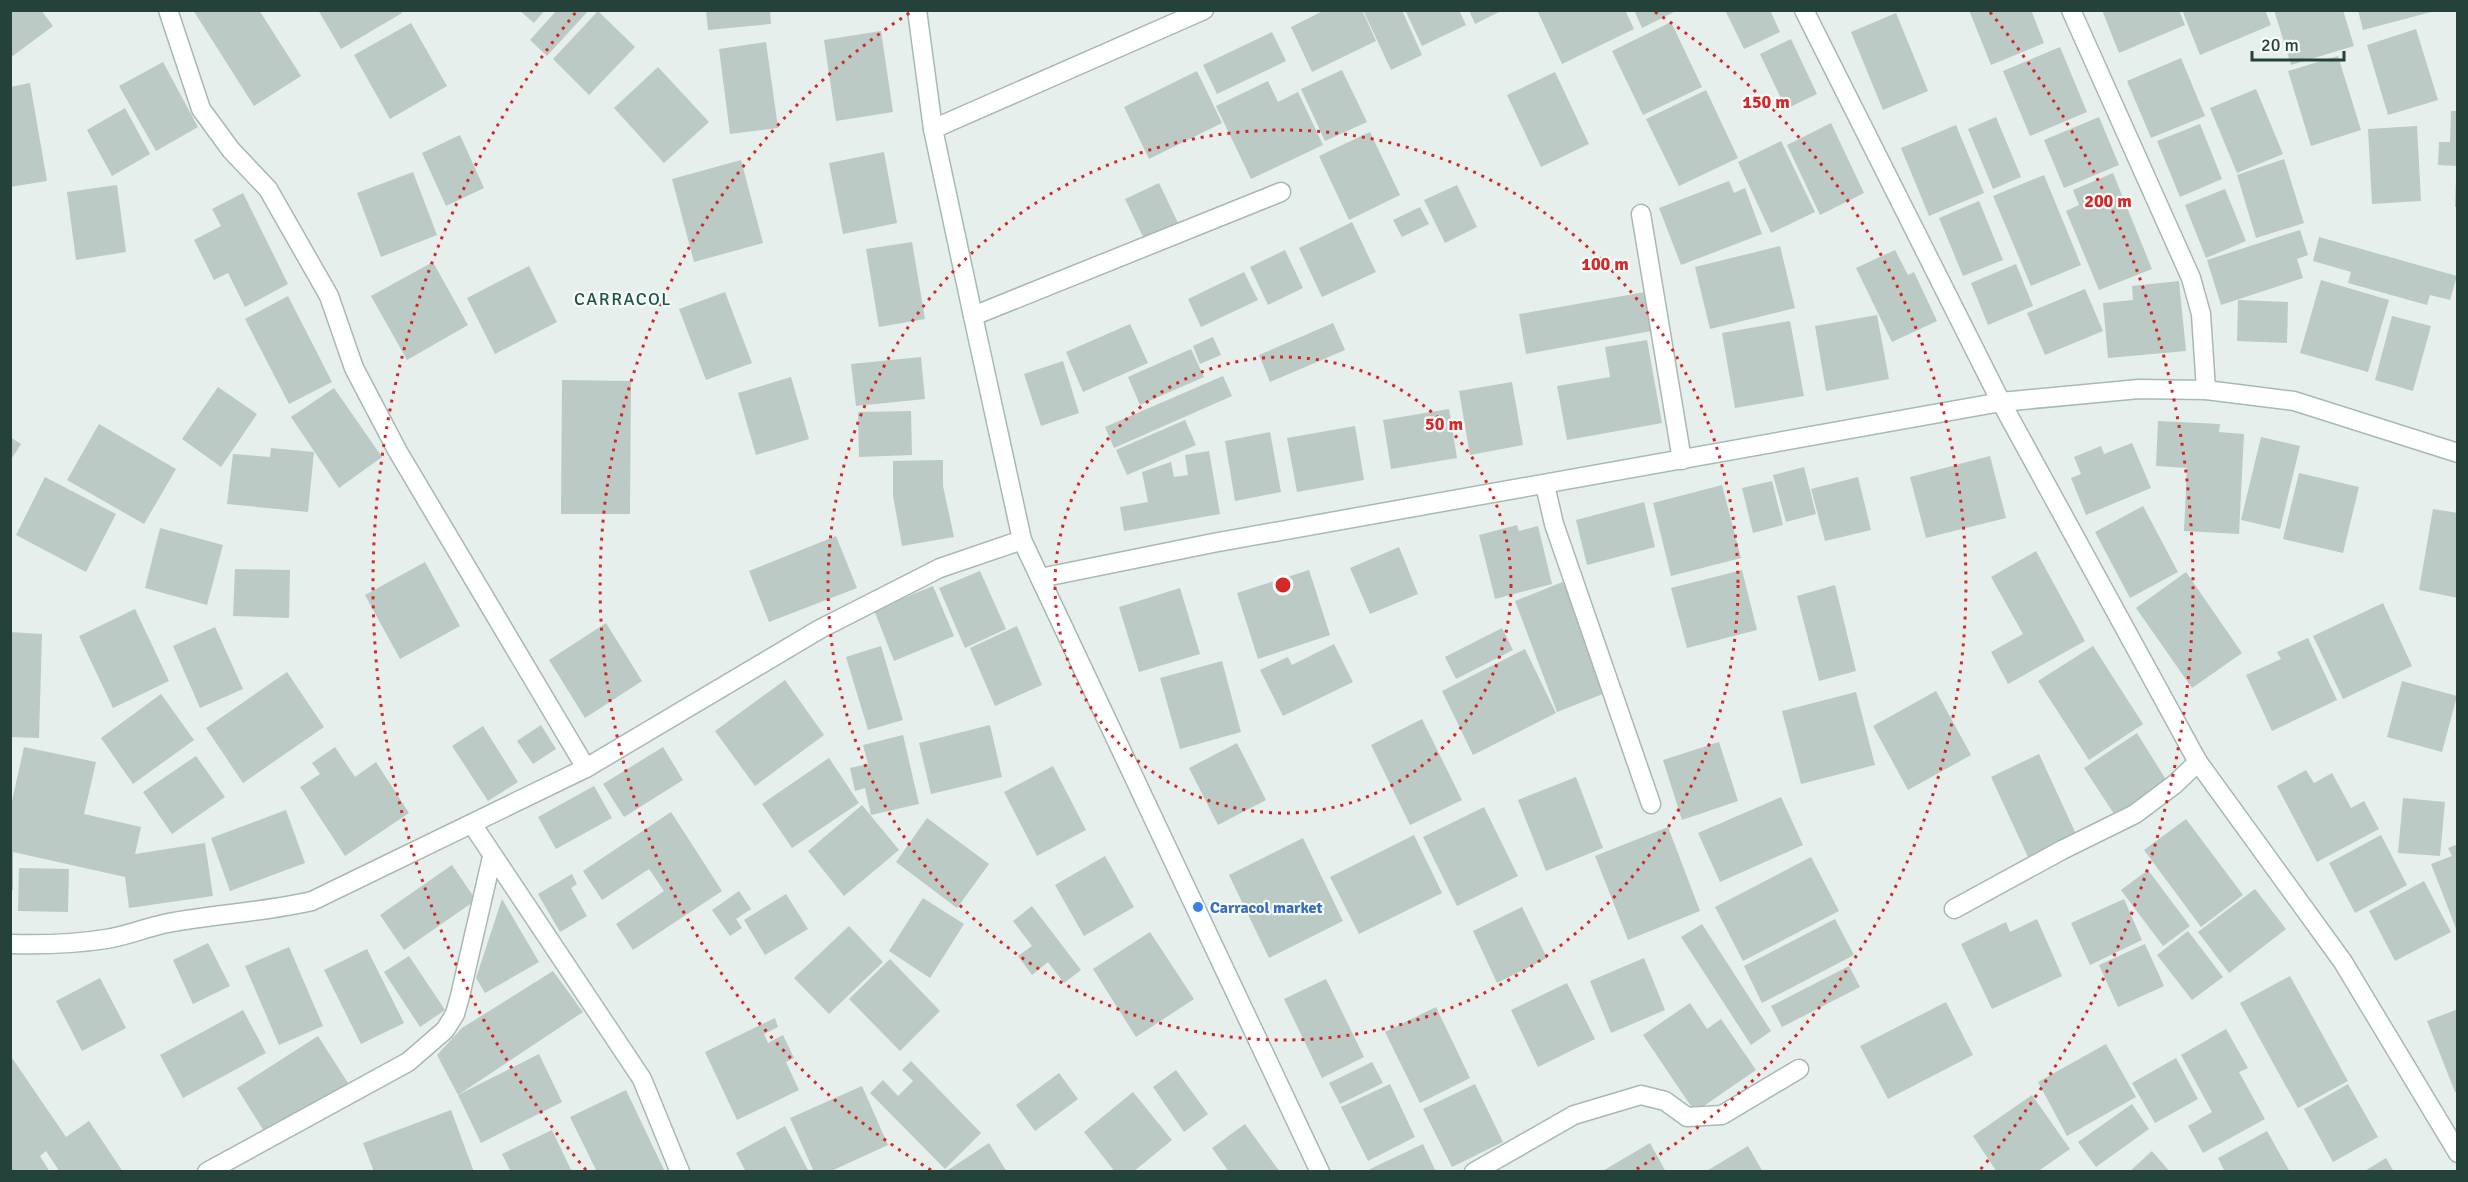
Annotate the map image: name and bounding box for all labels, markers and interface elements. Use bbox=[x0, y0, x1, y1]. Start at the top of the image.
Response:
scale bar bbox=[2252, 24, 2344, 62]
text: 20 m bbox=[2261, 34, 2299, 56]
text: 150 m bbox=[1742, 91, 1790, 113]
text: 200 m bbox=[2084, 190, 2132, 212]
text: 100 m bbox=[1581, 253, 1629, 275]
district label: CARRACOL bbox=[574, 288, 672, 310]
text: 50 m bbox=[1425, 413, 1463, 435]
centre of rings bbox=[1273, 575, 1293, 595]
place label: Carracol market bbox=[1210, 898, 1323, 918]
marker: Carracol market bbox=[1191, 900, 1205, 914]

